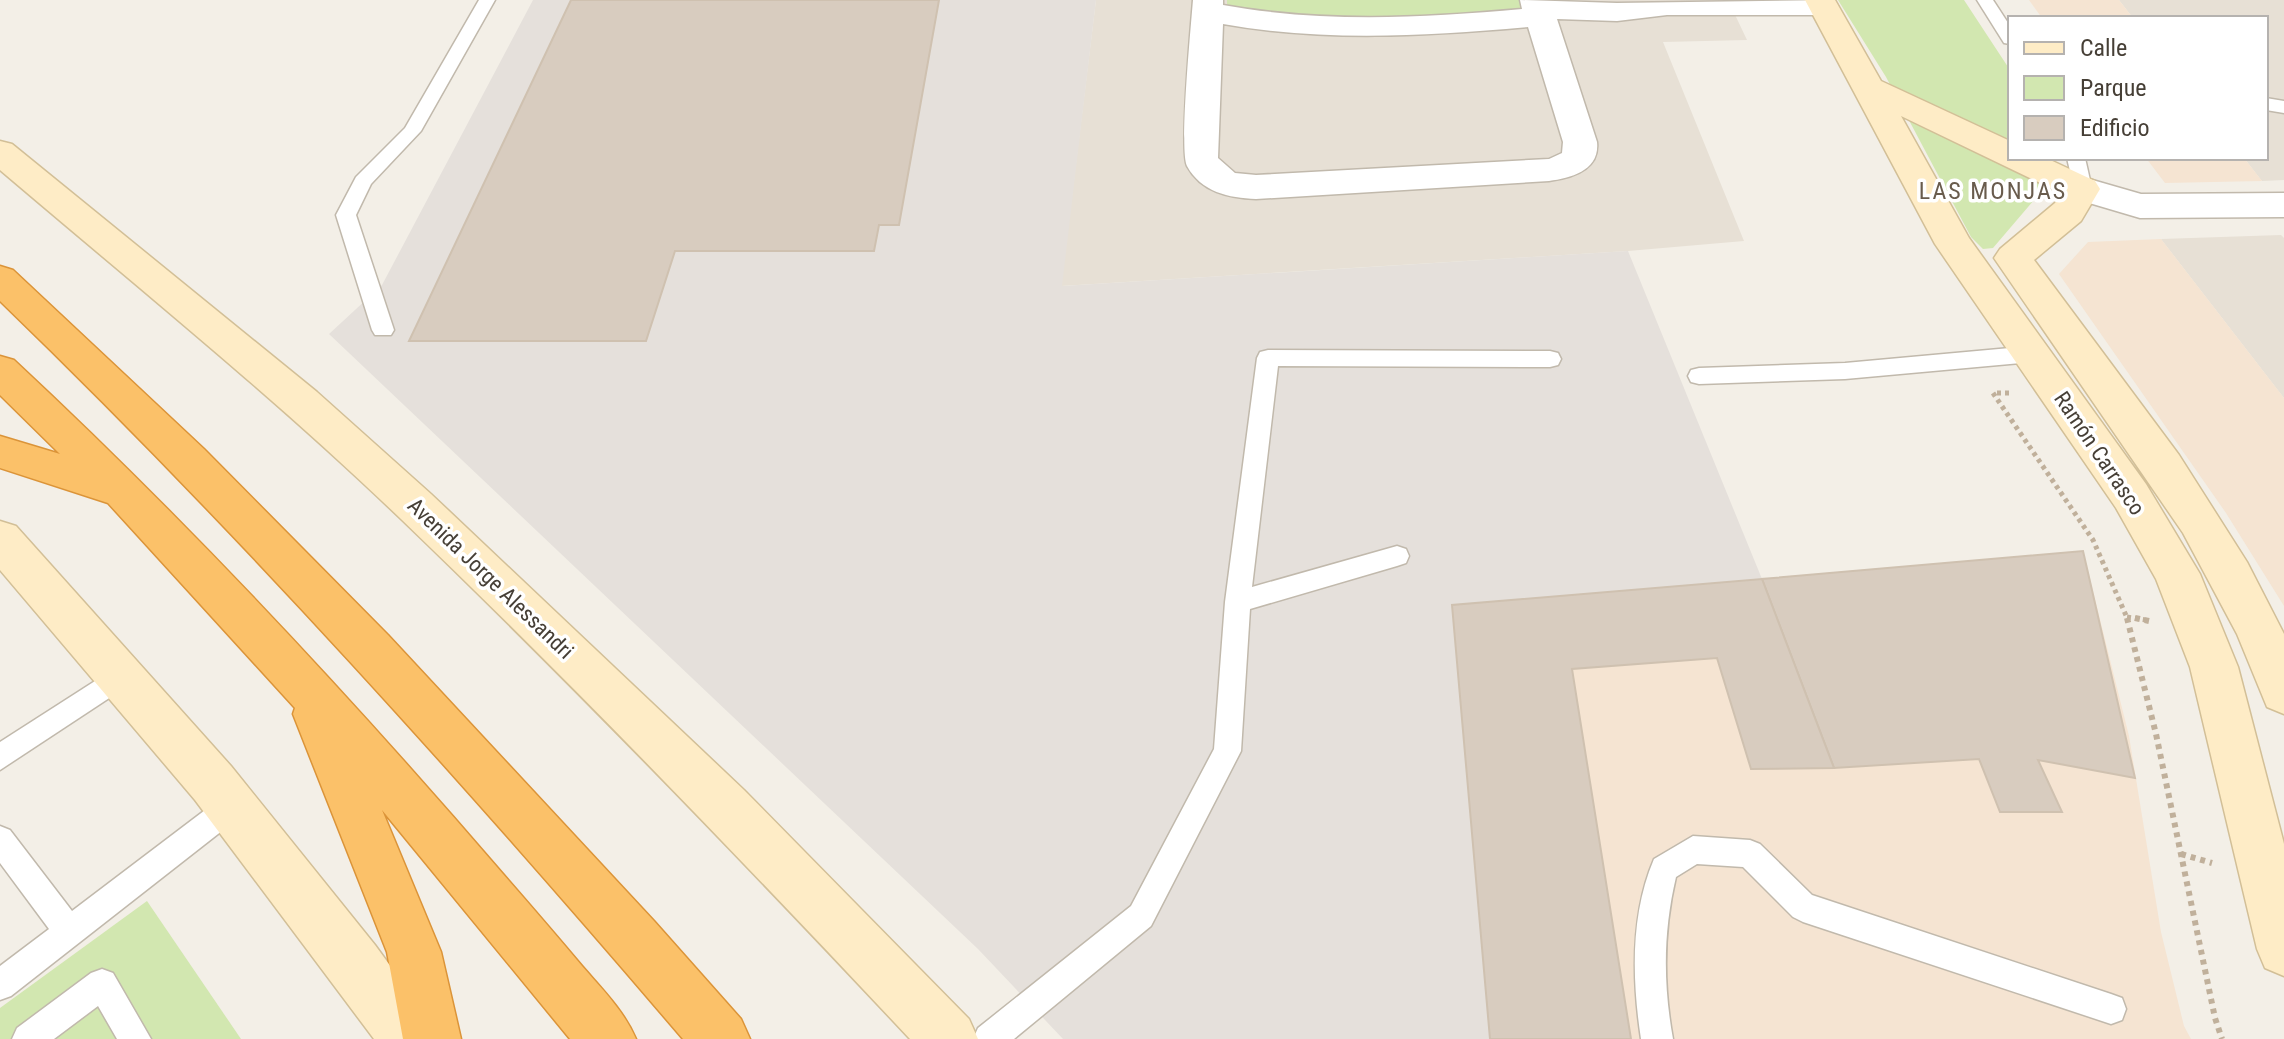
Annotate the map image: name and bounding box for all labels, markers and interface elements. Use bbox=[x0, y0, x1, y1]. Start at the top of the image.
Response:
legend bbox=[2008, 16, 2268, 160]
text: Calle bbox=[2080, 34, 2127, 62]
text: Parque bbox=[2080, 74, 2147, 102]
text: Edificio bbox=[2080, 114, 2150, 142]
district label: LAS MONJAS bbox=[1919, 177, 2067, 205]
street label: Ramón Carrasco bbox=[2049, 387, 2150, 520]
street label: Avenida Jorge Alessandri bbox=[403, 493, 579, 664]

